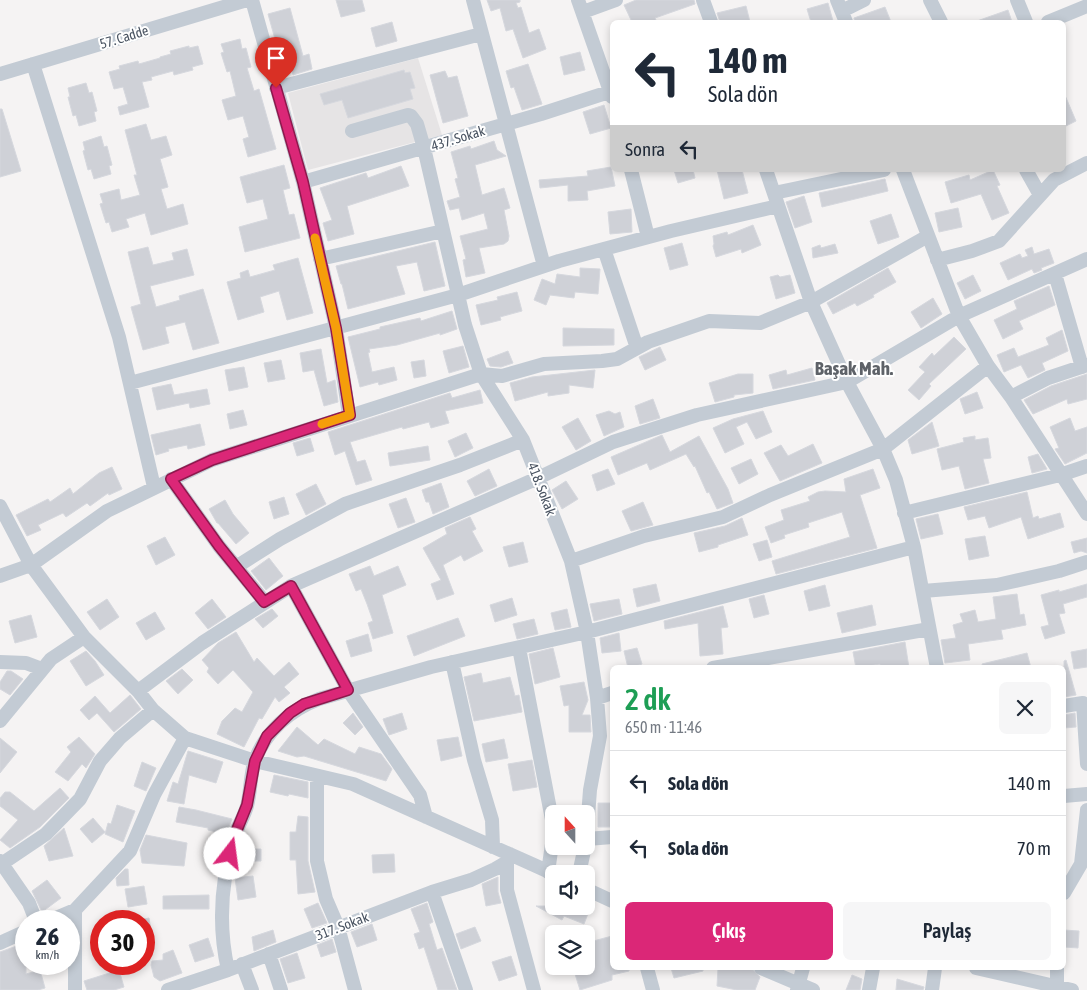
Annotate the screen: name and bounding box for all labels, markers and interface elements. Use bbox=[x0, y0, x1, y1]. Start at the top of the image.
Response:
street label: 57. Cadde bbox=[98, 22, 150, 52]
pin bbox=[255, 37, 297, 88]
icon: left bbox=[625, 40, 690, 105]
text: 140 m bbox=[708, 40, 787, 80]
icon: arrive bbox=[262, 44, 290, 72]
text: Sola dön bbox=[708, 81, 778, 107]
street label: 437. Sokak bbox=[429, 122, 487, 154]
icon: left bbox=[675, 135, 703, 163]
text: Sonra bbox=[625, 138, 665, 160]
district label: Başak Mah. bbox=[815, 357, 894, 379]
street label: 418. Sokak bbox=[525, 460, 559, 518]
text: 2 dk bbox=[625, 682, 671, 716]
button: close bbox=[999, 682, 1051, 734]
text: 650 m · 11:46 bbox=[625, 718, 702, 736]
icon: left bbox=[625, 769, 653, 797]
text: Sola dön bbox=[668, 772, 729, 794]
text: 140 m bbox=[1008, 772, 1051, 794]
north arrow bbox=[545, 805, 595, 855]
map controls bbox=[545, 805, 595, 975]
position arrow bbox=[203, 827, 255, 879]
icon: left bbox=[625, 834, 653, 862]
text: Sola dön bbox=[668, 837, 729, 859]
text: 70 m bbox=[1017, 837, 1051, 859]
button: sound bbox=[545, 865, 595, 915]
button: Çıkış bbox=[625, 902, 833, 960]
button: Paylaş bbox=[843, 902, 1051, 960]
street label: 317. Sokak bbox=[313, 909, 371, 943]
speed limit sign: 30 bbox=[90, 910, 155, 975]
text: 26 bbox=[36, 922, 59, 950]
button: layers bbox=[545, 925, 595, 975]
text: km/h bbox=[36, 948, 59, 962]

